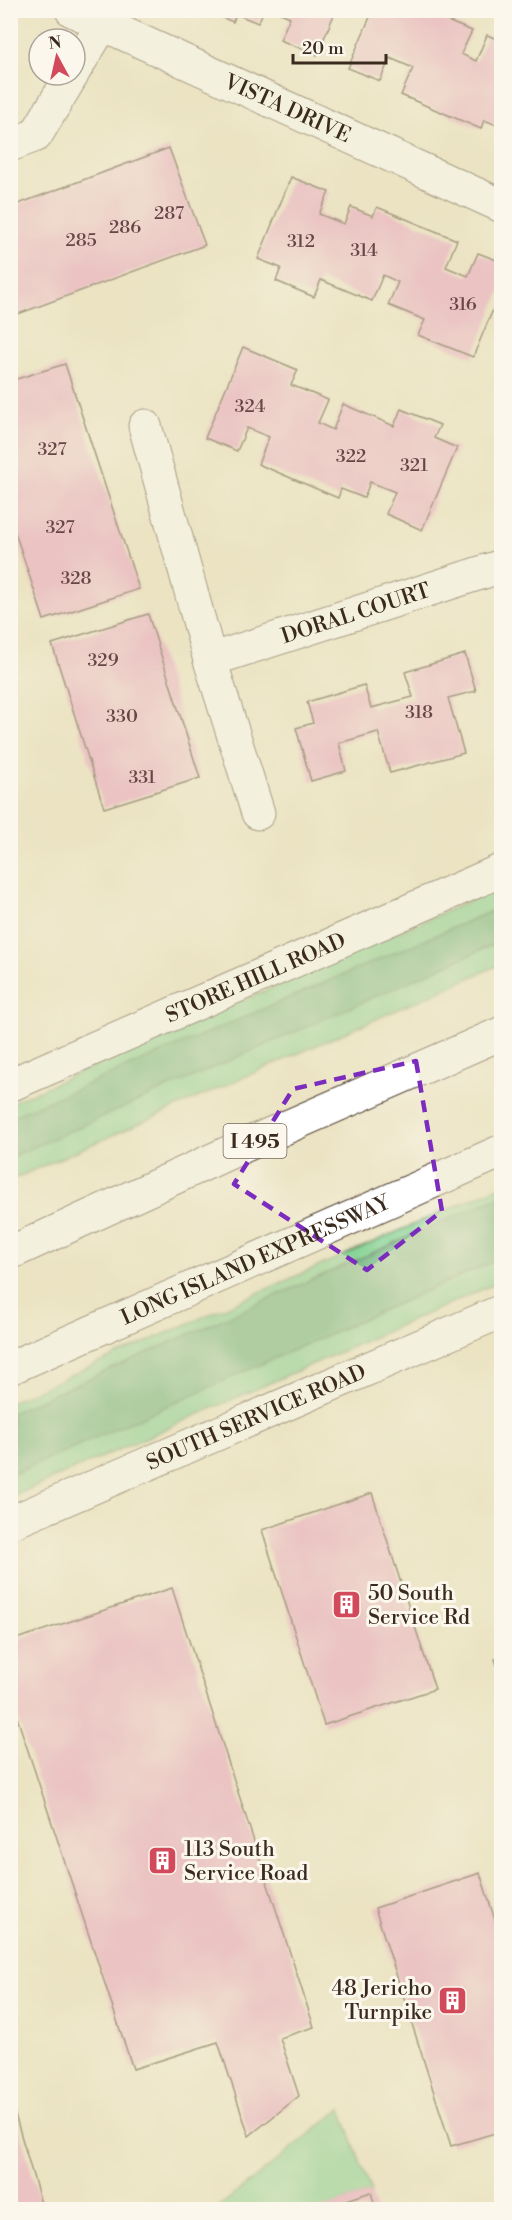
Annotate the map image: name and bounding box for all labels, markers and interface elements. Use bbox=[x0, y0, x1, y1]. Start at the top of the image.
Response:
north arrow bbox=[27, 27, 87, 87]
scale bar bbox=[293, 27, 386, 65]
text: N bbox=[47, 32, 63, 54]
text: 20 m bbox=[302, 37, 344, 60]
street label: VISTA DRIVE bbox=[219, 69, 355, 149]
house number: 287 bbox=[154, 202, 184, 225]
house number: 286 bbox=[109, 216, 141, 239]
house number: 285 bbox=[65, 229, 97, 252]
house number: 312 bbox=[287, 230, 315, 253]
house number: 314 bbox=[350, 239, 378, 262]
house number: 316 bbox=[449, 293, 477, 316]
house number: 324 bbox=[234, 395, 266, 418]
house number: 327 bbox=[37, 438, 67, 461]
house number: 322 bbox=[336, 445, 366, 468]
house number: 321 bbox=[400, 454, 428, 477]
house number: 327 bbox=[45, 516, 75, 539]
house number: 328 bbox=[60, 567, 92, 590]
street label: DORAL COURT bbox=[278, 578, 434, 650]
house number: 329 bbox=[87, 649, 119, 672]
house number: 318 bbox=[405, 701, 433, 724]
house number: 330 bbox=[106, 705, 138, 728]
house number: 331 bbox=[128, 766, 156, 789]
street label: STORE HILL ROAD bbox=[162, 928, 350, 1029]
road number: I 495 bbox=[224, 1124, 286, 1158]
street label: LONG ISLAND EXPRESSWAY bbox=[117, 1190, 395, 1331]
street label: SOUTH SERVICE ROAD bbox=[143, 1359, 370, 1477]
place label: 50 South Service Rd bbox=[368, 1581, 470, 1631]
building icon: 50 South Service Rd bbox=[331, 1589, 363, 1621]
place label: 113 South Service Road bbox=[184, 1837, 308, 1887]
building icon: 113 South Service Road bbox=[147, 1845, 179, 1877]
place label: 48 Jericho Turnpike bbox=[332, 1976, 432, 2026]
building icon: 48 Jericho Turnpike bbox=[437, 1984, 469, 2016]

